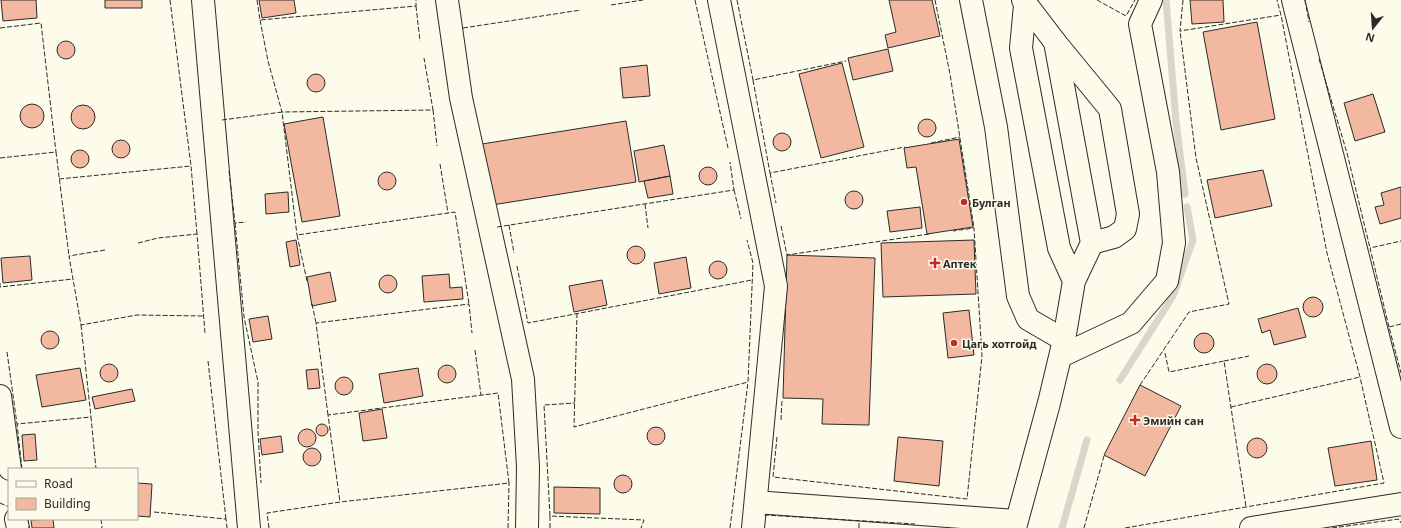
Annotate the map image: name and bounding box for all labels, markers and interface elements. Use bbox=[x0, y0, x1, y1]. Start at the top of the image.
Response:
north arrow bbox=[1353, 8, 1393, 48]
text: N bbox=[1363, 30, 1376, 47]
place label: Булган bbox=[972, 195, 1011, 210]
marker: Булган bbox=[959, 197, 969, 207]
place label: Аптек bbox=[943, 256, 977, 271]
marker: Аптек bbox=[930, 258, 940, 268]
place label: Цагь хотгойд bbox=[962, 336, 1036, 351]
marker: Цагь хотгойд bbox=[949, 338, 959, 348]
place label: Эмийн сан bbox=[1143, 413, 1204, 428]
marker: Эмийн сан bbox=[1130, 415, 1140, 425]
legend bbox=[8, 468, 138, 520]
text: Road bbox=[44, 475, 73, 492]
text: Building bbox=[44, 495, 91, 512]

